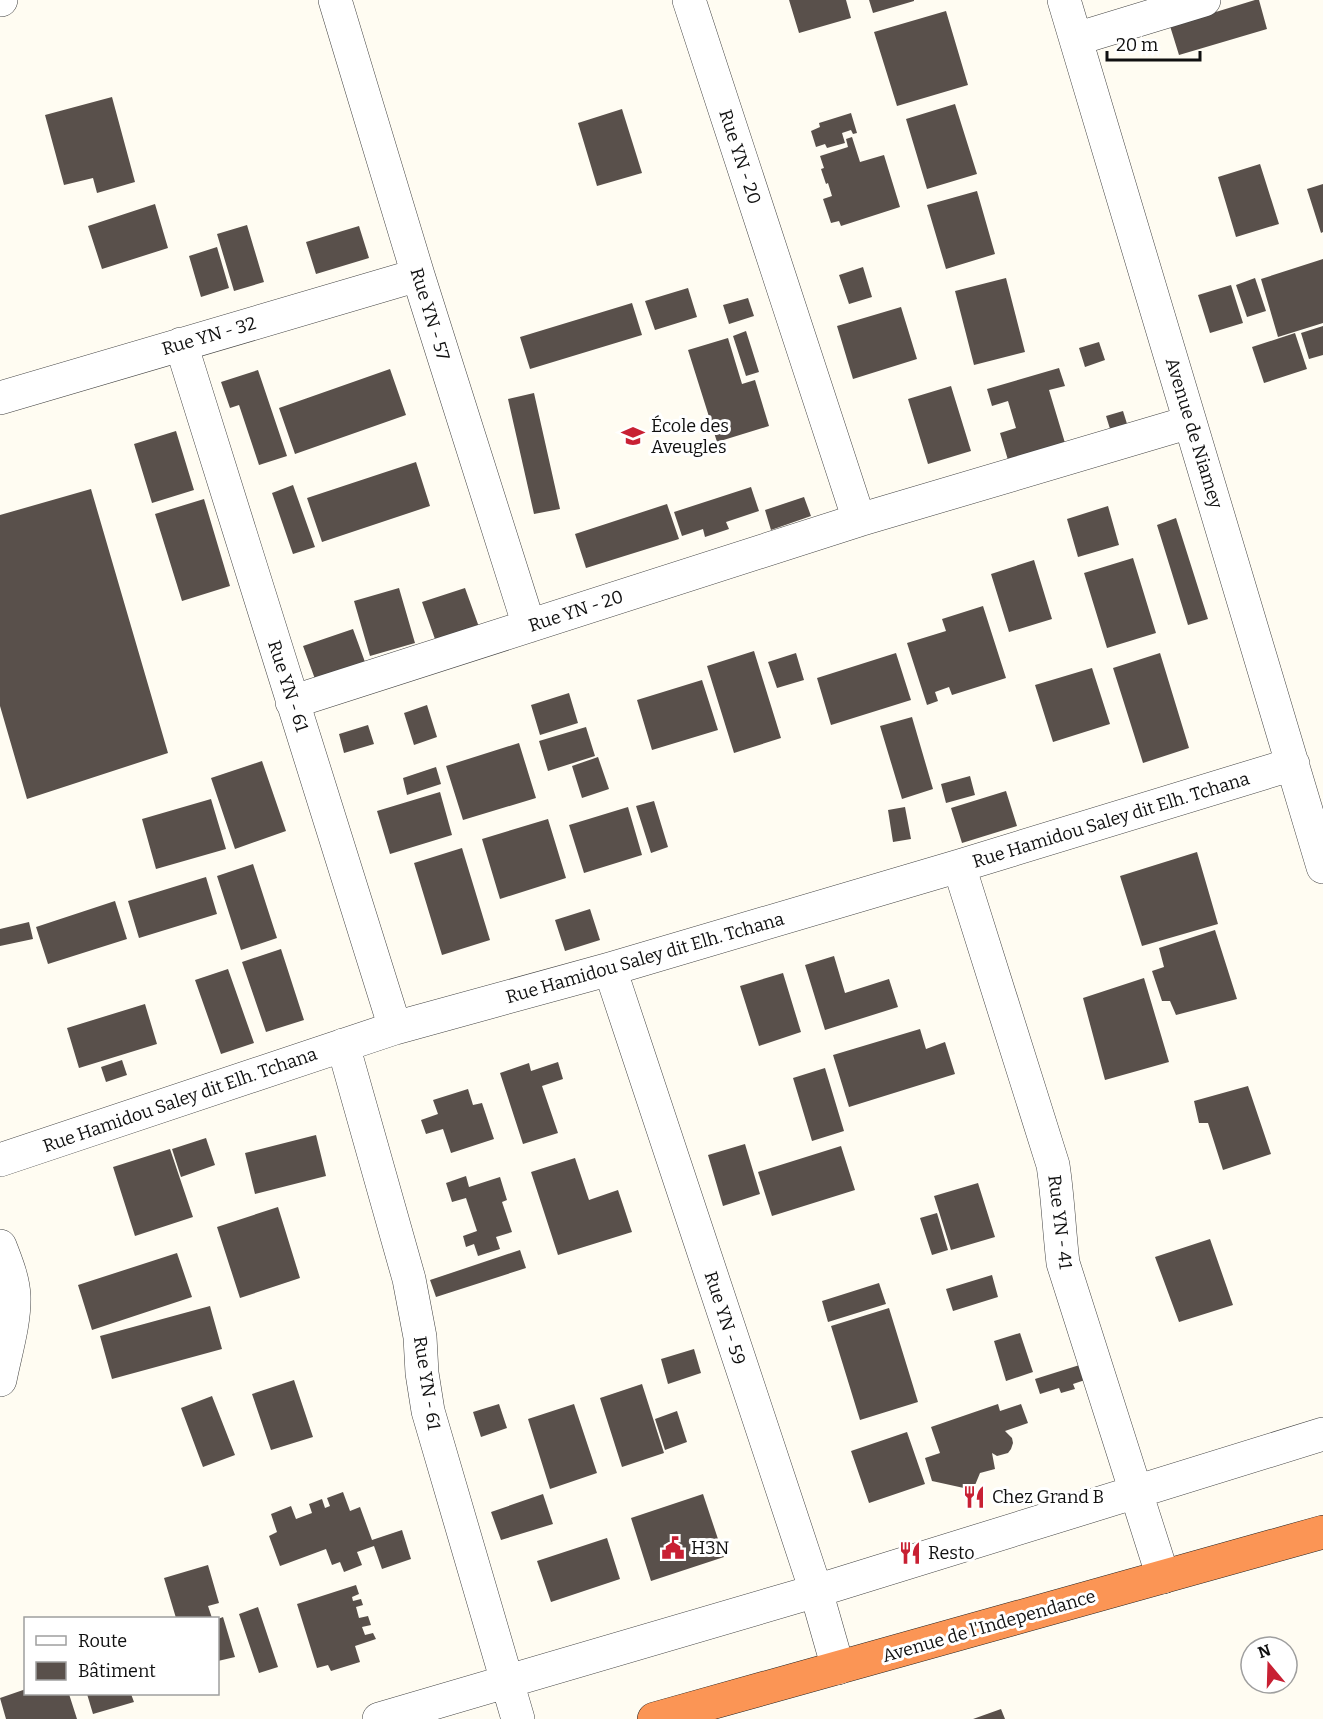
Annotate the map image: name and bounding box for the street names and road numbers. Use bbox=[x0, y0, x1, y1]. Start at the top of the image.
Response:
street label: Rue YN - 20 bbox=[714, 107, 766, 207]
street label: Rue YN - 57 bbox=[406, 265, 454, 363]
street label: Rue YN - 32 bbox=[159, 312, 259, 360]
street label: Avenue de Niamey bbox=[1161, 355, 1228, 511]
street label: Rue YN - 20 bbox=[526, 585, 626, 637]
street label: Rue YN - 61 bbox=[263, 638, 313, 735]
street label: Rue Hamidou Saley dit Elh. Tchana bbox=[970, 767, 1252, 873]
street label: Rue Hamidou Saley dit Elh. Tchana bbox=[503, 908, 787, 1008]
street label: Rue Hamidou Saley dit Elh. Tchana bbox=[40, 1043, 320, 1157]
street label: Rue YN - 41 bbox=[1043, 1174, 1077, 1271]
street label: Rue YN - 59 bbox=[700, 1268, 750, 1368]
street label: Rue YN - 61 bbox=[409, 1335, 445, 1432]
street label: Avenue de l'Independance bbox=[880, 1585, 1098, 1667]

